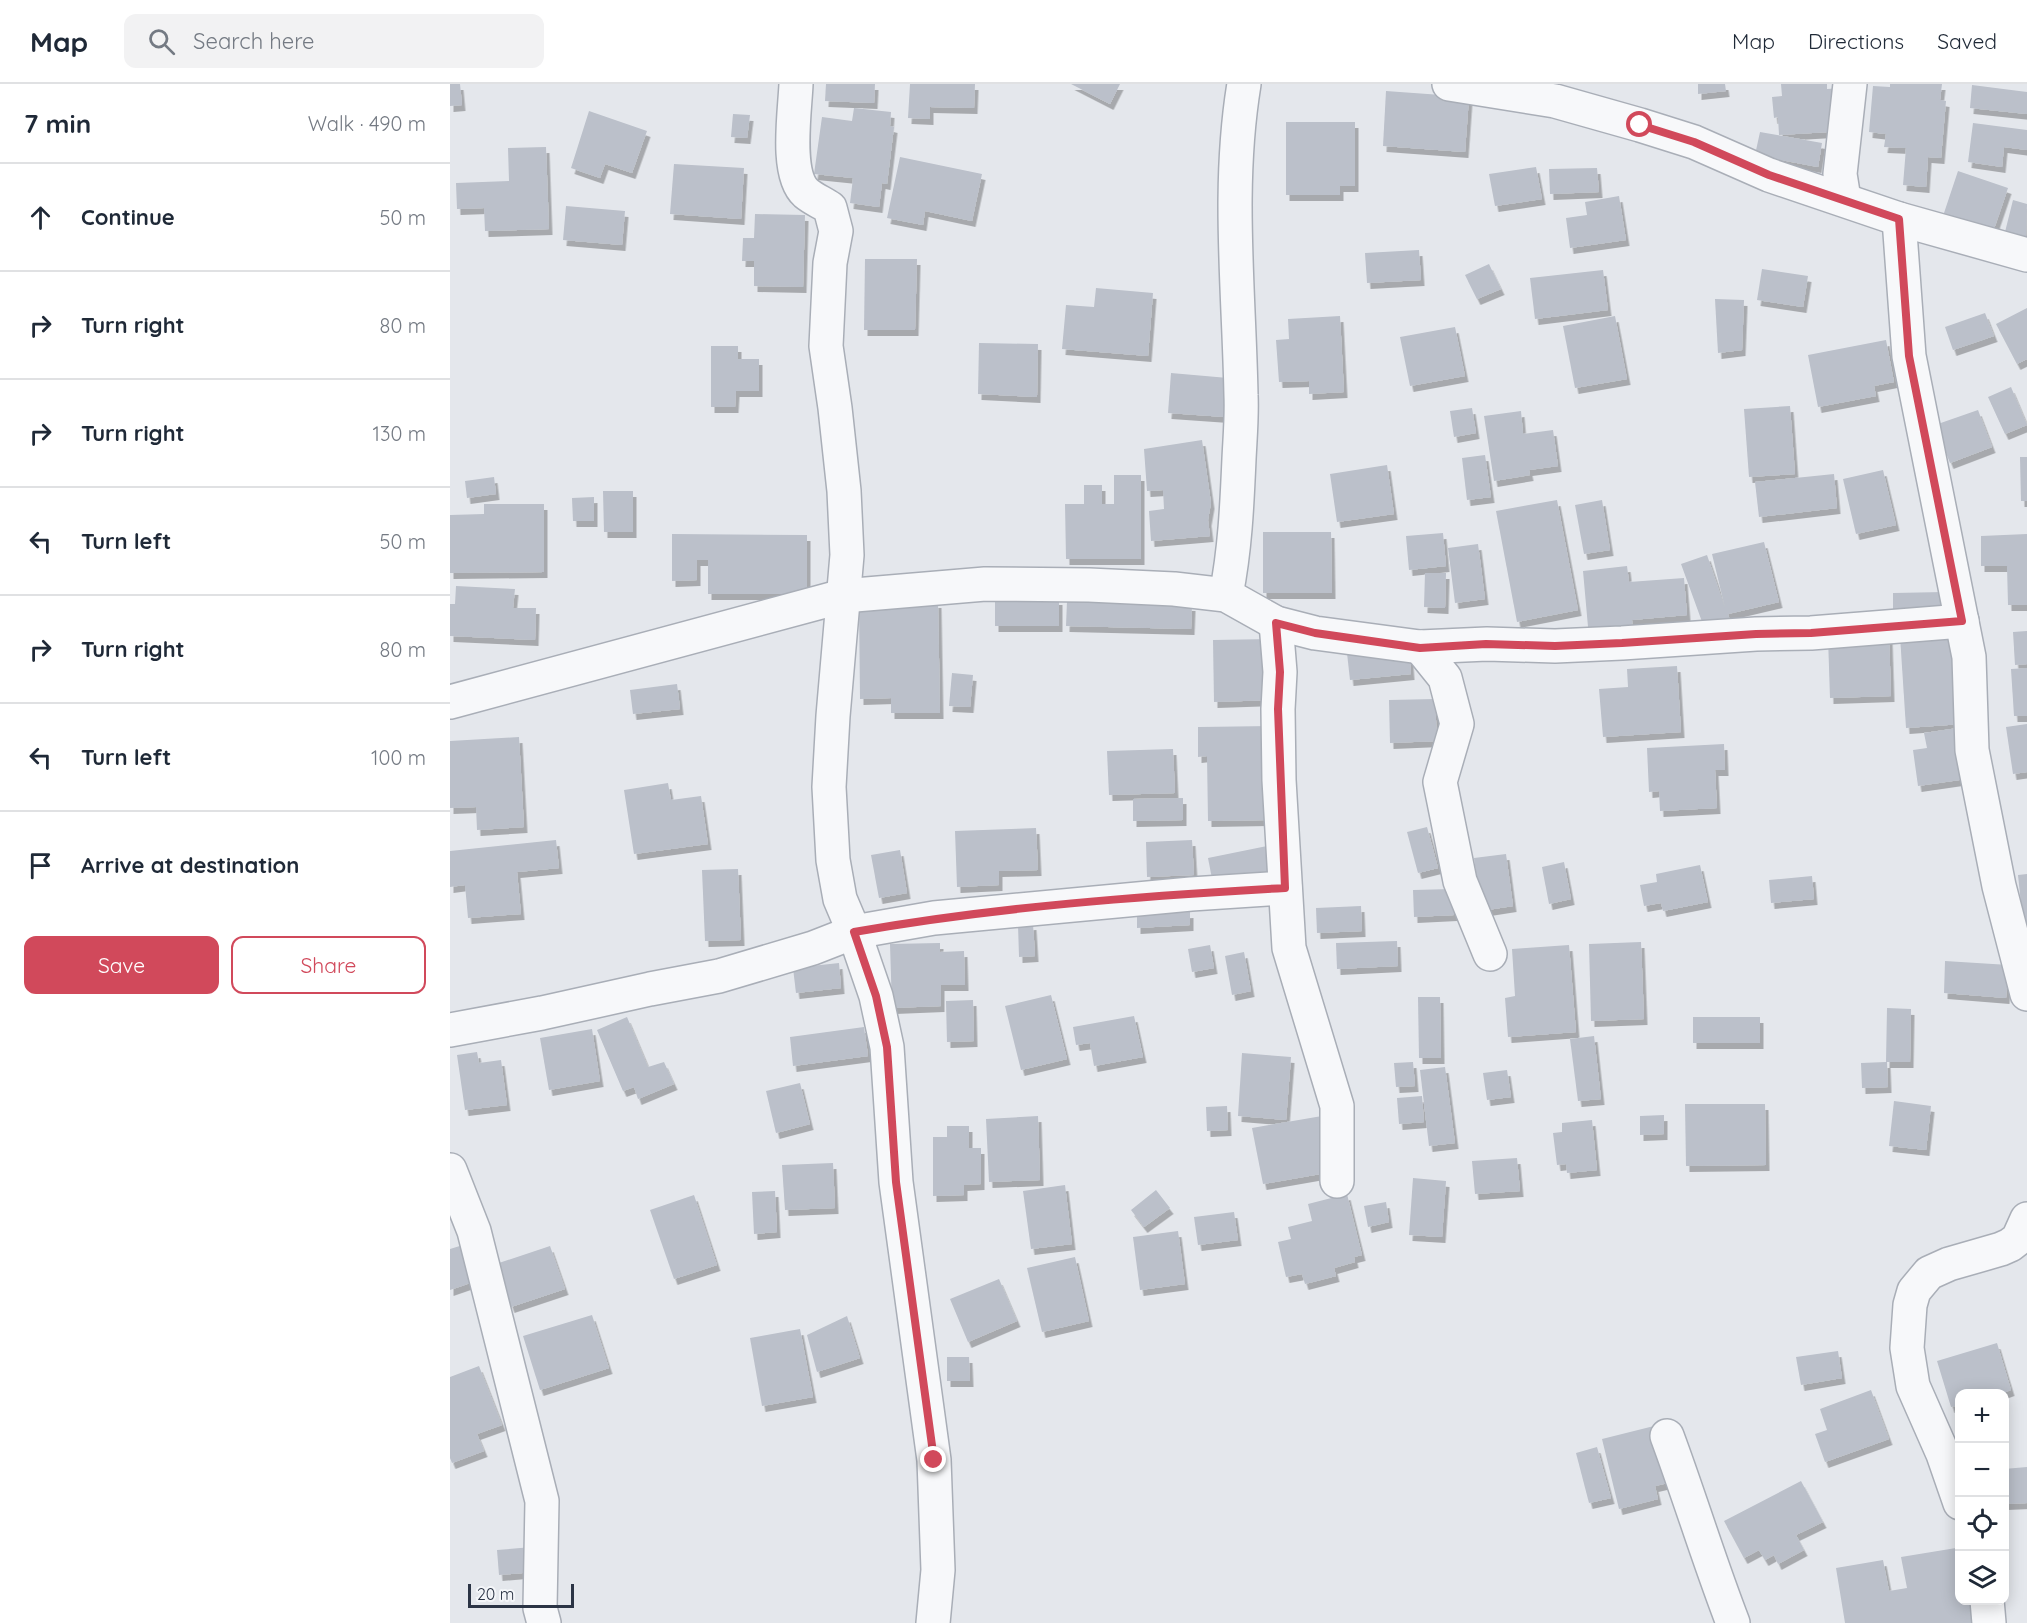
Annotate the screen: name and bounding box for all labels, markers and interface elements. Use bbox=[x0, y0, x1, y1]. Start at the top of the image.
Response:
search box bbox=[124, 14, 544, 68]
text: Map bbox=[30, 24, 88, 59]
icon: search bbox=[145, 25, 178, 58]
text: Search here bbox=[193, 27, 315, 55]
text: Map bbox=[1732, 28, 1775, 54]
text: Directions bbox=[1808, 28, 1904, 54]
text: Saved bbox=[1937, 28, 1997, 54]
text: 7 min bbox=[24, 107, 91, 140]
text: Walk · 490 m bbox=[308, 111, 426, 136]
route start bbox=[1626, 111, 1652, 137]
icon: ahead bbox=[24, 201, 57, 234]
text: Continue bbox=[81, 203, 175, 231]
text: 50 m bbox=[380, 205, 426, 230]
icon: right bbox=[24, 309, 57, 342]
text: Turn right bbox=[81, 311, 185, 339]
text: 80 m bbox=[380, 313, 426, 338]
icon: right bbox=[24, 417, 57, 450]
text: Turn right bbox=[81, 419, 185, 447]
text: 130 m bbox=[373, 421, 426, 446]
icon: left bbox=[24, 525, 57, 558]
text: Turn left bbox=[81, 527, 171, 555]
text: 50 m bbox=[380, 529, 426, 554]
icon: right bbox=[24, 633, 57, 666]
text: Turn right bbox=[81, 635, 185, 663]
text: 80 m bbox=[380, 637, 426, 662]
icon: left bbox=[24, 741, 57, 774]
text: Turn left bbox=[81, 743, 171, 771]
text: 100 m bbox=[371, 745, 426, 770]
icon: arrive bbox=[24, 849, 57, 882]
text: Arrive at destination bbox=[81, 851, 299, 879]
button: Save bbox=[24, 936, 219, 994]
button: Share bbox=[231, 936, 426, 994]
map controls bbox=[1955, 1389, 2009, 1605]
button: + bbox=[1955, 1389, 2009, 1443]
button: − bbox=[1955, 1443, 2009, 1497]
route end bbox=[920, 1446, 946, 1472]
button: locate bbox=[1955, 1497, 2009, 1551]
button: layers bbox=[1955, 1551, 2009, 1605]
scale bar bbox=[468, 1581, 574, 1608]
text: 20 m bbox=[477, 1584, 514, 1604]

